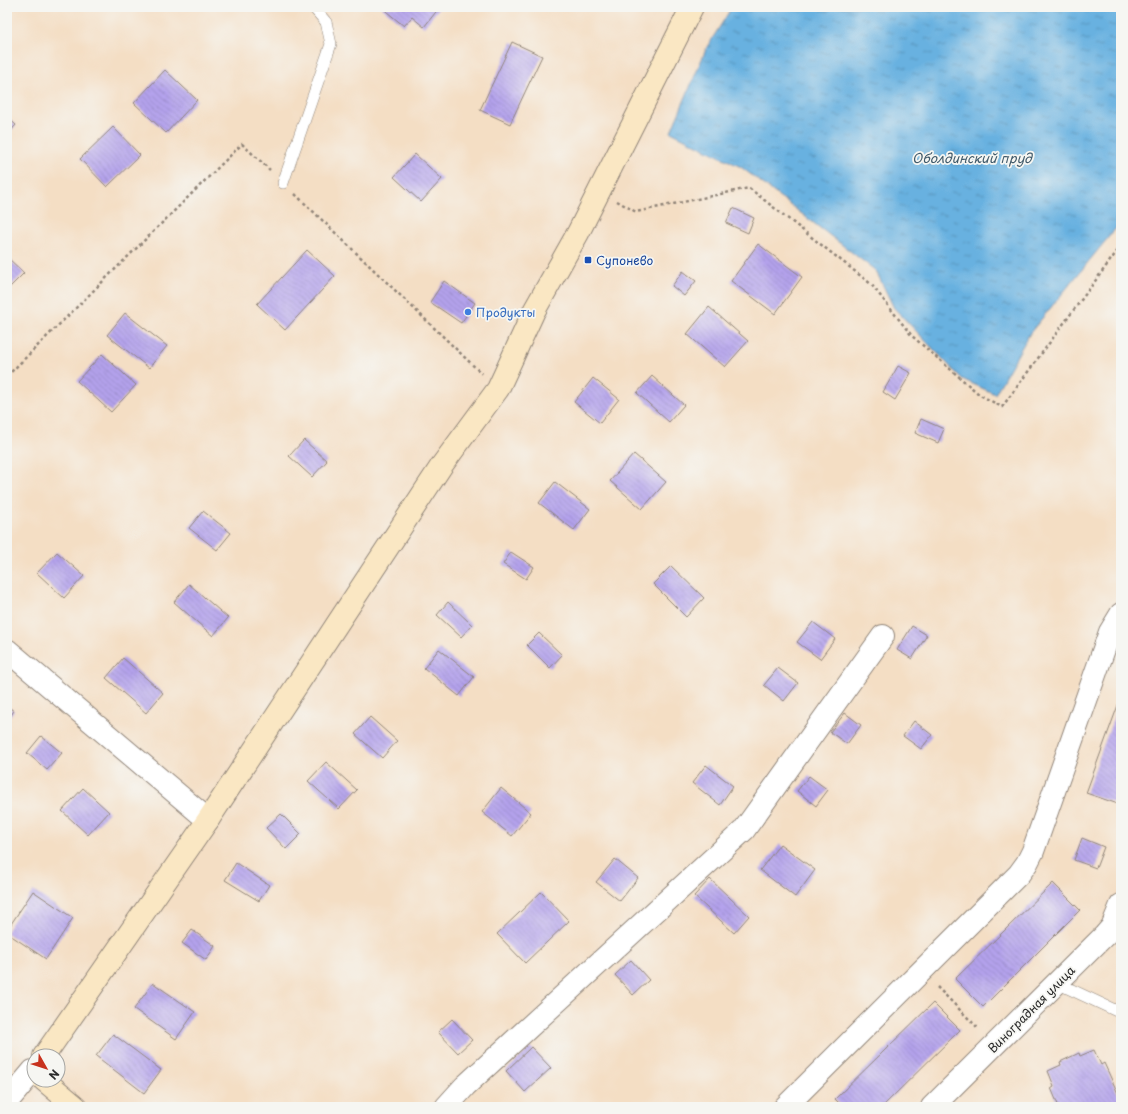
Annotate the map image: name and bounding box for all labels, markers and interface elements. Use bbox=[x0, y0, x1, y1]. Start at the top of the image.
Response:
water label: Оболдинский пруд bbox=[912, 148, 1033, 167]
place label: Супонево bbox=[596, 251, 654, 269]
marker: Супонево bbox=[583, 255, 593, 265]
place label: Продукты bbox=[476, 303, 535, 321]
marker: Продукты bbox=[463, 307, 473, 317]
street label: Виноградная улица bbox=[983, 961, 1079, 1057]
north arrow bbox=[26, 1048, 66, 1088]
text: N bbox=[45, 1066, 64, 1084]

